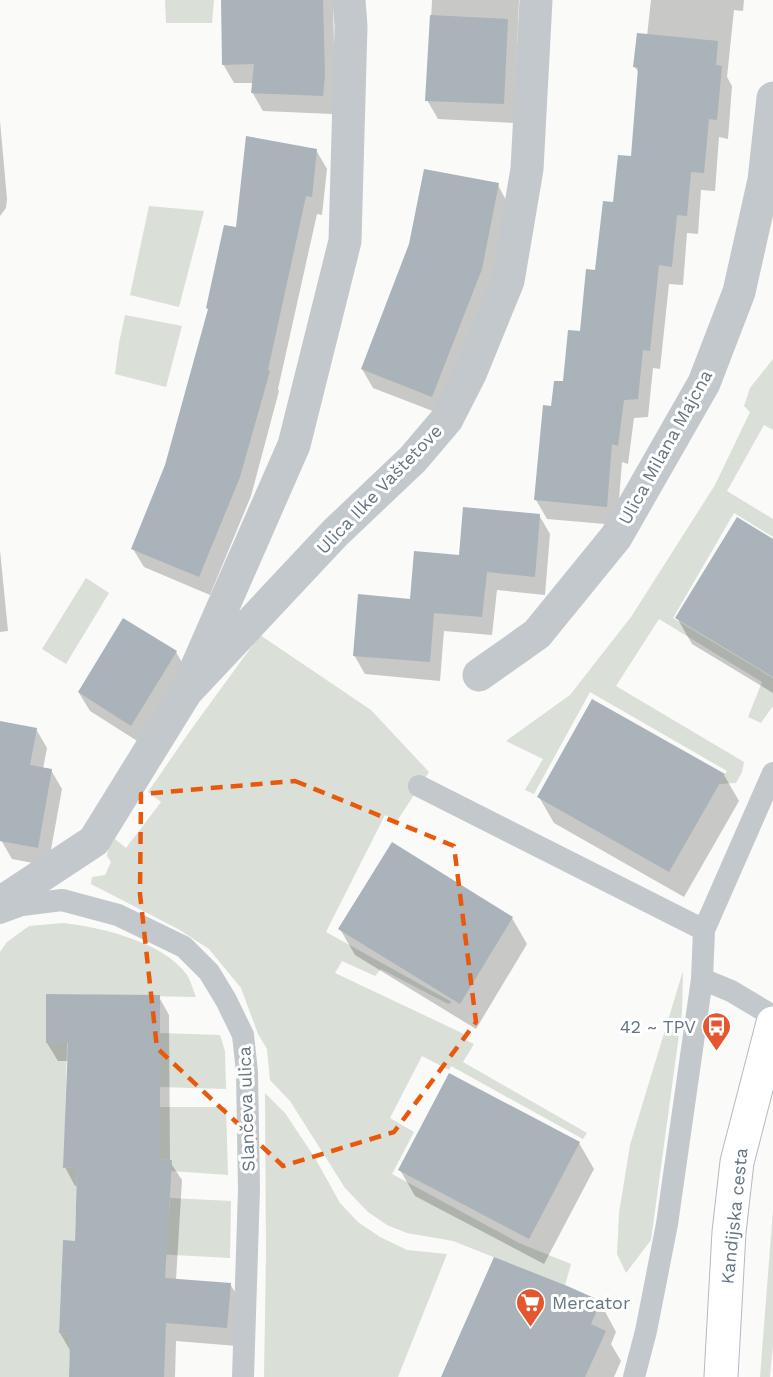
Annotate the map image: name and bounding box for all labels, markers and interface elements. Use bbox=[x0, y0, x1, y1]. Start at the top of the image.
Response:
street label: Ulica Milana Majcna bbox=[614, 366, 716, 528]
street label: Ulica Ilke Vaštetove bbox=[312, 420, 446, 558]
bus stop icon: 42 ~ TPV bbox=[701, 1010, 733, 1052]
place label: 42 ~ TPV bbox=[620, 1016, 696, 1037]
street label: Slančeva ulica bbox=[233, 1046, 259, 1172]
street label: Kandijska cesta bbox=[716, 1147, 752, 1285]
supermarket icon: Mercator bbox=[515, 1286, 547, 1328]
place label: Mercator bbox=[552, 1292, 630, 1313]

